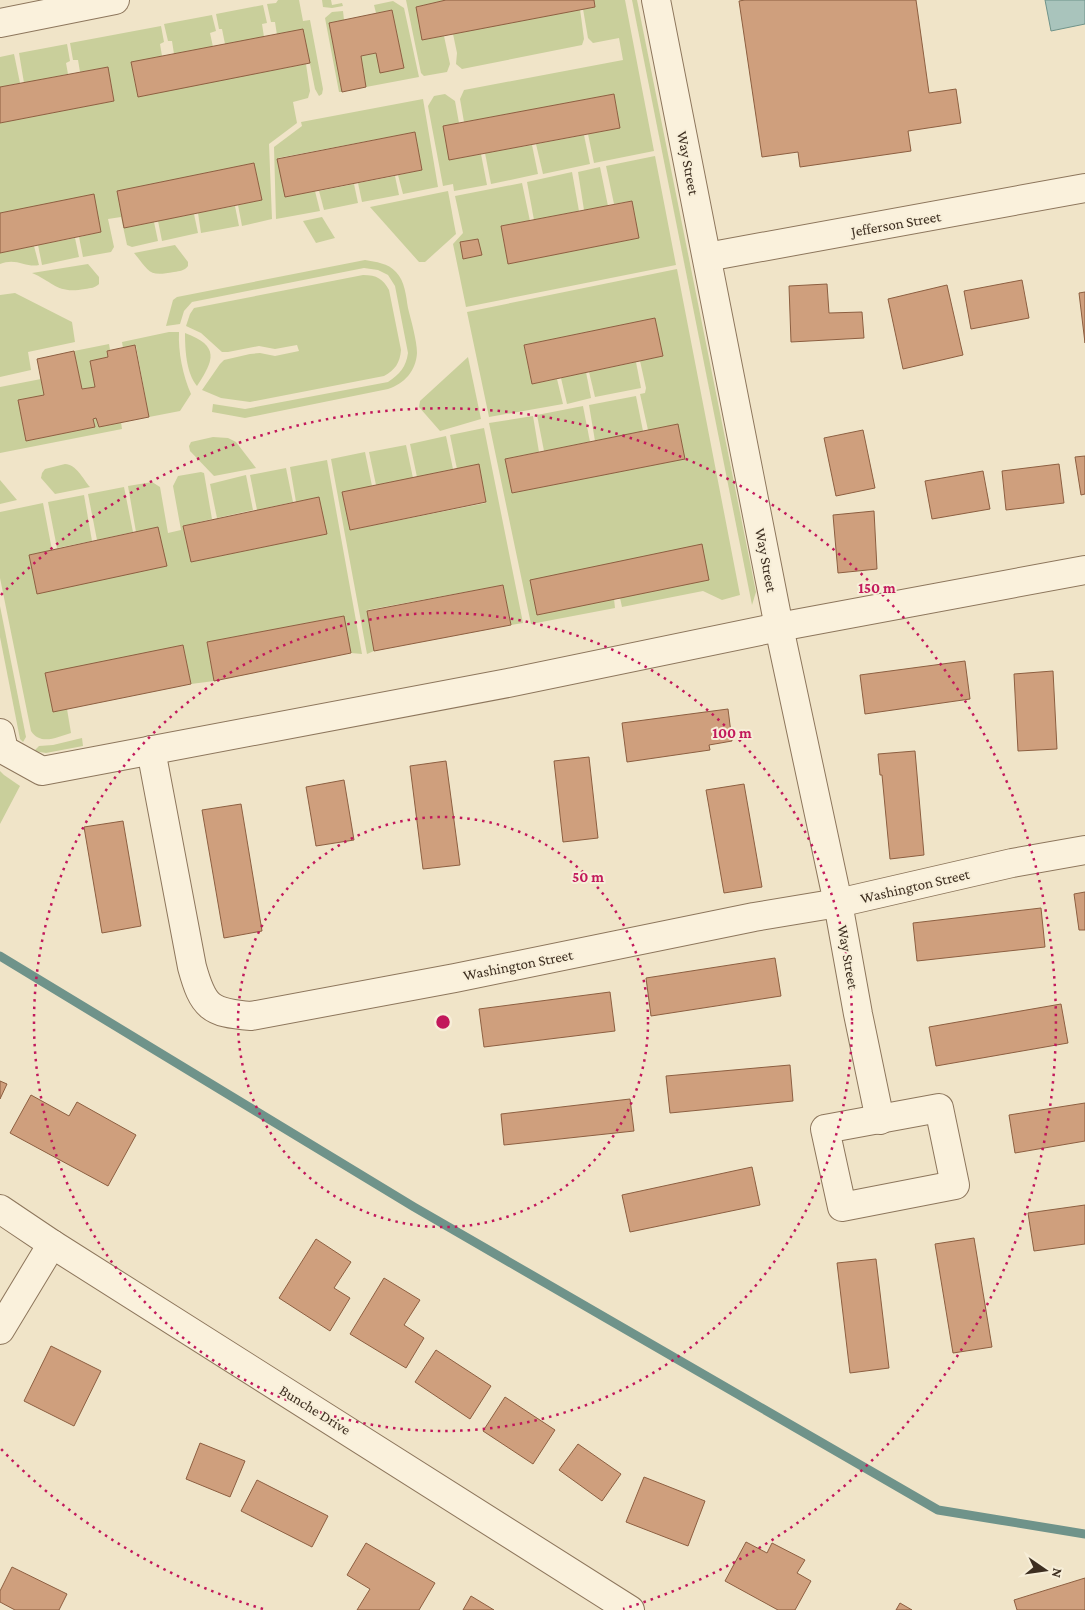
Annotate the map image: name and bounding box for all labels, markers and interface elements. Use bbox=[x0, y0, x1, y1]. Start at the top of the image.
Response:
street label: Way Street bbox=[673, 130, 702, 198]
street label: Jefferson Street bbox=[848, 208, 943, 241]
street label: Way Street bbox=[751, 527, 780, 595]
text: 150 m bbox=[858, 580, 896, 596]
text: 100 m bbox=[712, 725, 752, 741]
street label: Washington Street bbox=[859, 865, 972, 907]
text: 50 m bbox=[572, 869, 604, 885]
street label: Way Street bbox=[834, 924, 862, 992]
street label: Washington Street bbox=[462, 946, 575, 984]
centre of rings bbox=[434, 1013, 452, 1031]
street label: Bunche Drive bbox=[277, 1382, 354, 1438]
north arrow bbox=[1020, 1545, 1070, 1595]
text: N bbox=[1049, 1566, 1067, 1580]

